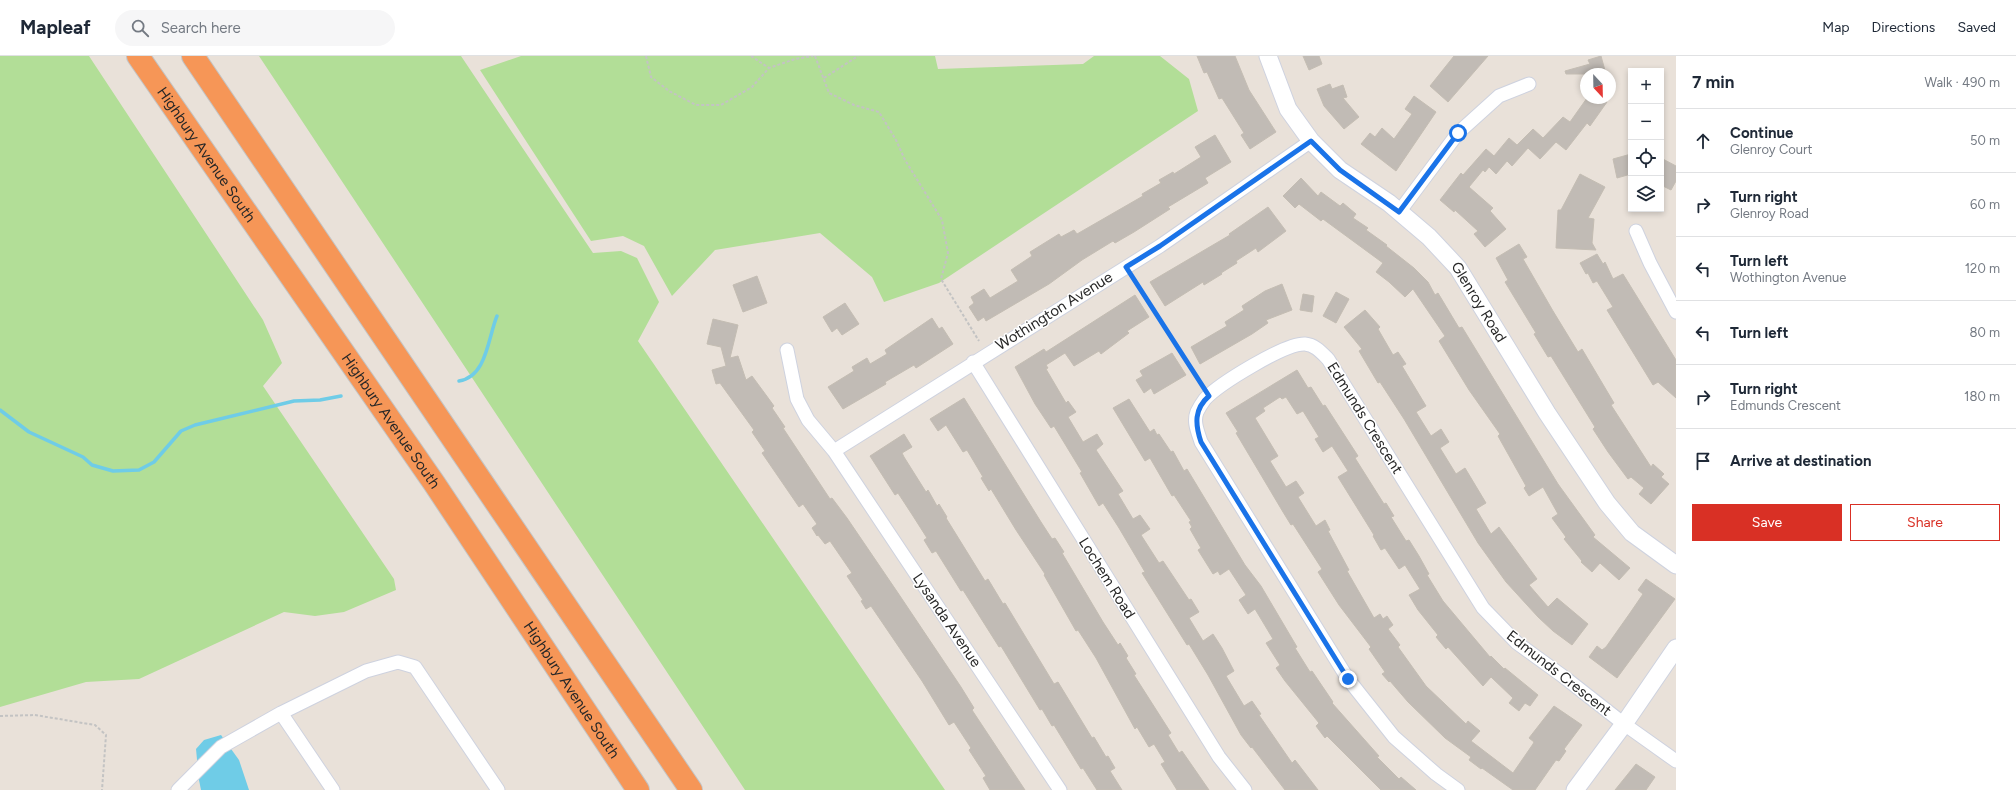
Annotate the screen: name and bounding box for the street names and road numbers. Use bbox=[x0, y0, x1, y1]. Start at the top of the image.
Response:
street label: Highbury Avenue South bbox=[153, 83, 260, 226]
street label: Glenroy Road bbox=[1447, 259, 1510, 346]
street label: Wothington Avenue bbox=[992, 268, 1116, 354]
street label: Highbury Avenue South bbox=[338, 350, 444, 492]
street label: Edmunds Crescent bbox=[1323, 359, 1407, 477]
street label: Lochem Road bbox=[1075, 534, 1139, 622]
street label: Lysanda Avenue bbox=[909, 570, 985, 670]
street label: Highbury Avenue South bbox=[520, 618, 623, 762]
street label: Edmunds Crescent bbox=[1503, 626, 1615, 720]

